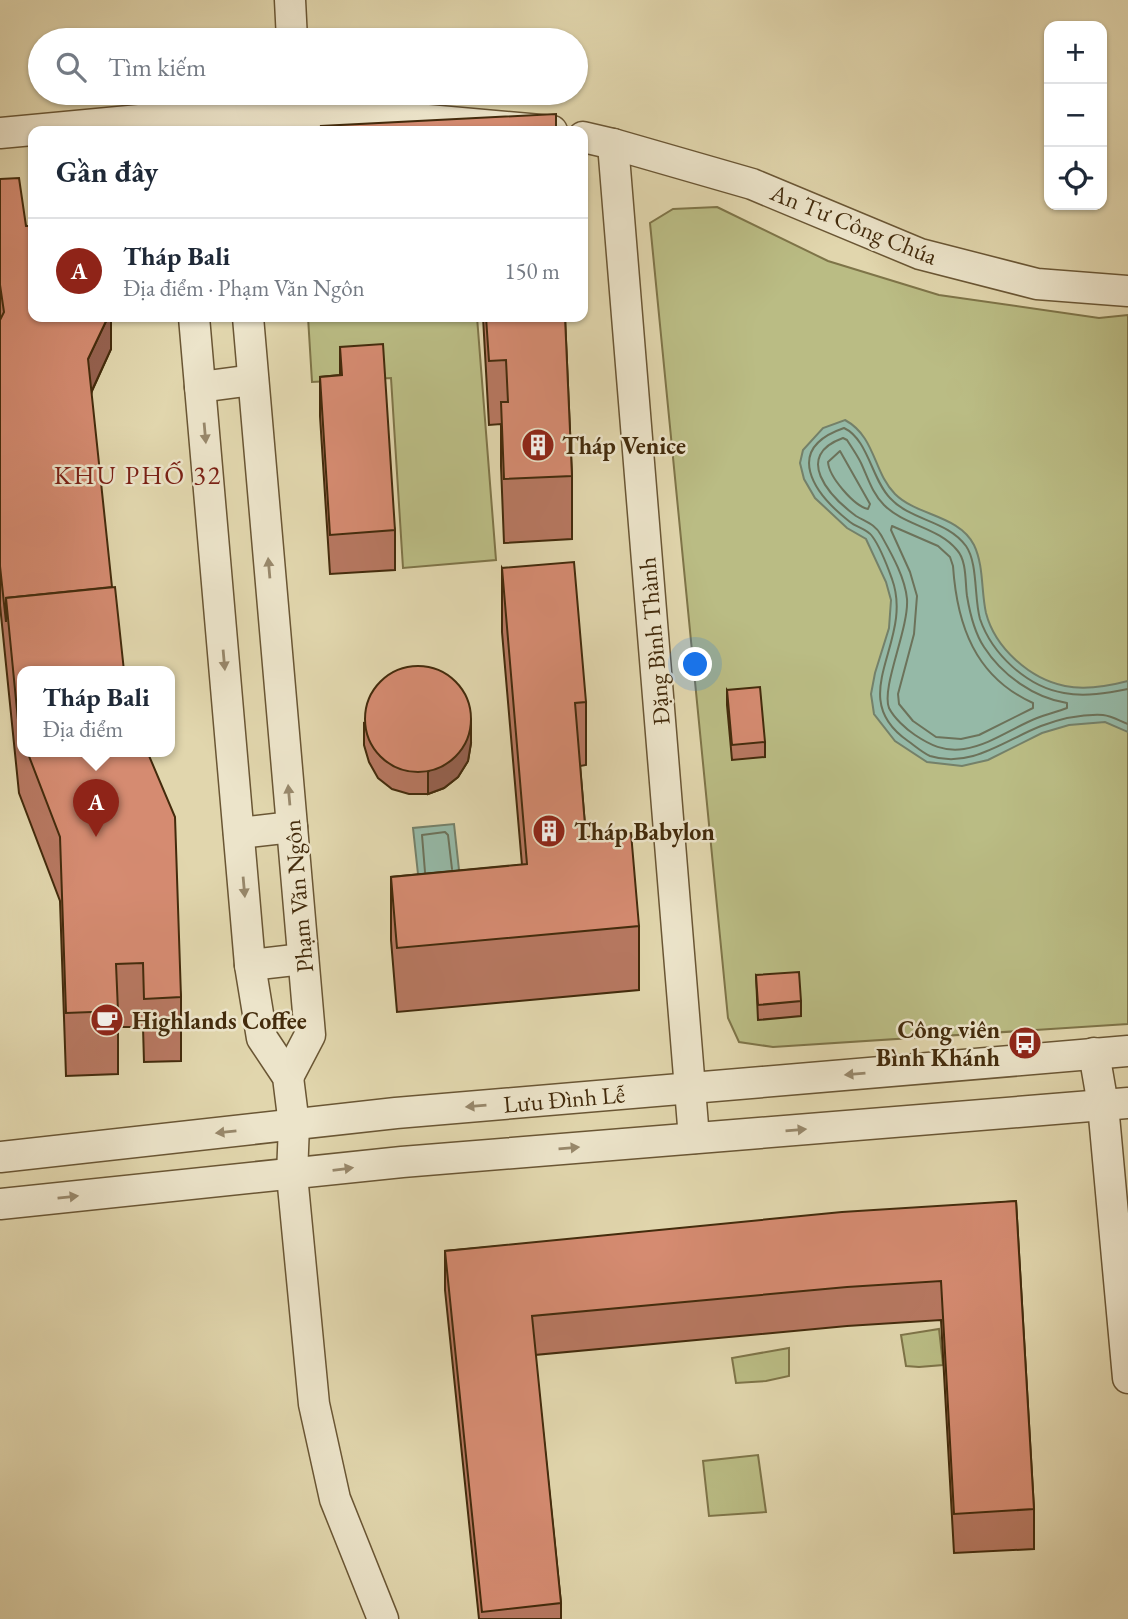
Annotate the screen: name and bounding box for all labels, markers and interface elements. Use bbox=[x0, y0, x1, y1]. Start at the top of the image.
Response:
map controls bbox=[1044, 21, 1107, 210]
button: + bbox=[1044, 21, 1107, 84]
search box bbox=[28, 28, 588, 105]
icon: search bbox=[52, 48, 90, 86]
text: Tìm kiếm bbox=[108, 50, 206, 84]
button: − bbox=[1044, 84, 1107, 147]
button: locate bbox=[1044, 147, 1107, 210]
text: Gần đây bbox=[56, 152, 158, 191]
street label: An Tư Công Chúa bbox=[765, 176, 942, 272]
text: Tháp Bali bbox=[123, 239, 230, 273]
text: A bbox=[71, 256, 87, 286]
text: 150 m bbox=[504, 256, 560, 286]
text: Địa điểm · Phạm Văn Ngôn bbox=[123, 273, 365, 303]
one-way arrow bbox=[200, 423, 211, 445]
building icon: Tháp Venice bbox=[519, 426, 557, 464]
place label: Tháp Venice bbox=[562, 430, 686, 461]
district label: KHU PHỐ 32 bbox=[54, 458, 222, 492]
street label: Đặng Bình Thành bbox=[631, 556, 677, 726]
one-way arrow bbox=[264, 557, 275, 579]
your location bbox=[678, 647, 712, 681]
one-way arrow bbox=[219, 649, 230, 671]
popup bbox=[17, 666, 175, 757]
text: Tháp Bali bbox=[42, 680, 150, 714]
text: Địa điểm bbox=[42, 714, 123, 744]
pin: A bbox=[73, 779, 119, 837]
one-way arrow bbox=[283, 784, 294, 806]
building icon: Tháp Babylon bbox=[530, 812, 568, 850]
place label: Tháp Babylon bbox=[574, 816, 715, 848]
street label: Phạm Văn Ngôn bbox=[276, 818, 320, 974]
one-way arrow bbox=[239, 876, 250, 898]
cafe icon: Highlands Coffee bbox=[88, 1001, 126, 1039]
place label: Highlands Coffee bbox=[132, 1005, 307, 1037]
place label: Công viên Bình Khánh bbox=[876, 1014, 1001, 1073]
bus stop icon: Công viên Bình Khánh bbox=[1006, 1024, 1044, 1062]
one-way arrow bbox=[844, 1069, 866, 1080]
street label: Lưu Đình Lễ bbox=[502, 1078, 626, 1120]
one-way arrow bbox=[464, 1101, 486, 1112]
one-way arrow bbox=[785, 1124, 807, 1135]
one-way arrow bbox=[215, 1127, 237, 1138]
one-way arrow bbox=[559, 1142, 581, 1153]
one-way arrow bbox=[332, 1163, 354, 1174]
one-way arrow bbox=[57, 1191, 79, 1202]

